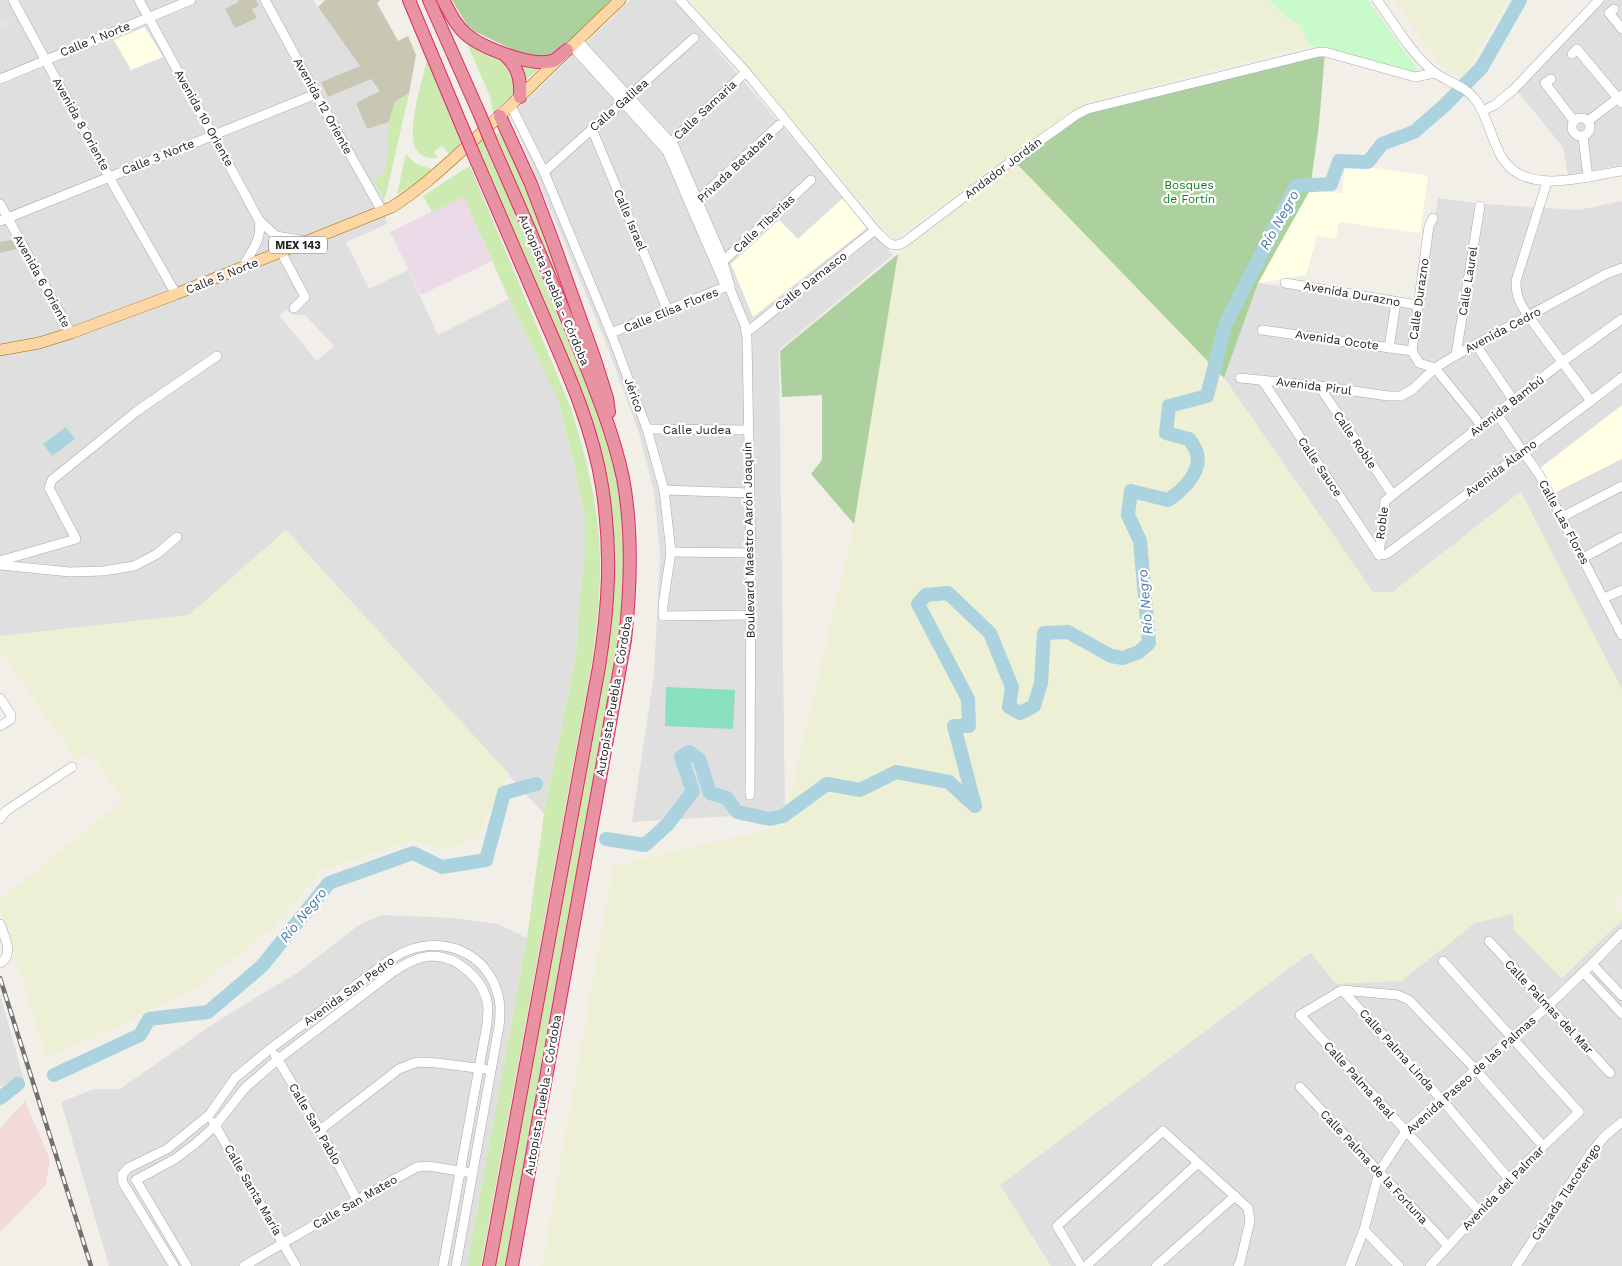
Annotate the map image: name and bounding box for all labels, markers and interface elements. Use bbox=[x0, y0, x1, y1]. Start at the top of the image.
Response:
street label: Calle 1 Norte bbox=[58, 19, 132, 59]
street label: Avenida 12 Oriente bbox=[291, 55, 355, 157]
street label: Avenida 10 Oriente bbox=[172, 67, 236, 169]
street label: Avenida 8 Oriente bbox=[50, 75, 112, 173]
street label: Calle Galilea bbox=[587, 76, 651, 134]
street label: Calle Samaria bbox=[671, 77, 739, 143]
street label: Privada Betabara bbox=[694, 128, 776, 206]
street label: Andador Jordán bbox=[962, 134, 1044, 202]
street label: Calle 3 Norte bbox=[120, 136, 196, 178]
park label: Bosques de Fortín bbox=[1163, 178, 1215, 206]
street label: Calle Israel bbox=[611, 187, 649, 253]
water label: Río Negro bbox=[1256, 187, 1302, 253]
street label: Calle Tiberias bbox=[730, 192, 798, 256]
street label: Autopista Puebla - Córdoba bbox=[516, 212, 592, 368]
street label: Avenida 6 Oriente bbox=[11, 232, 73, 330]
road number: MEX 143 bbox=[269, 236, 327, 254]
street label: Calle Laurel bbox=[1456, 245, 1480, 317]
street label: Calle Damasco bbox=[772, 249, 850, 313]
street label: Calle 5 Norte bbox=[184, 255, 260, 297]
street label: Calle Durazno bbox=[1406, 257, 1432, 341]
street label: Avenida Durazno bbox=[1302, 279, 1402, 309]
street label: Calle Elisa Flores bbox=[622, 285, 720, 335]
street label: Avenida Cedro bbox=[1463, 304, 1543, 356]
street label: Avenida Ocote bbox=[1294, 327, 1380, 353]
street label: Avenida Bambú bbox=[1467, 373, 1547, 439]
street label: Avenida Pirul bbox=[1275, 374, 1353, 398]
street label: Jérico bbox=[621, 376, 647, 414]
street label: Calle Roble bbox=[1331, 409, 1379, 472]
street label: Calle Judea bbox=[663, 423, 731, 437]
street label: Calle Sauce bbox=[1295, 435, 1345, 499]
street label: Avenida Álamo bbox=[1462, 437, 1540, 499]
street label: Boulevard Maestro Aarón Joaquín bbox=[740, 441, 758, 639]
street label: Calle Las Flores bbox=[1536, 477, 1592, 567]
street label: Roble bbox=[1373, 506, 1391, 540]
water label: Río Negro bbox=[1134, 569, 1156, 635]
street label: Autopista Puebla - Córdoba bbox=[593, 614, 635, 777]
water label: Río Negro bbox=[276, 884, 330, 946]
street label: Avenida San Pedro bbox=[301, 953, 397, 1029]
street label: Calle Palmas del Mar bbox=[1502, 957, 1596, 1057]
street label: Calle Palma Linda bbox=[1357, 1006, 1438, 1094]
street label: Autopista Puebla - Córdoba bbox=[522, 1013, 564, 1176]
street label: Avenida Paseo de las Palmas bbox=[1403, 1013, 1539, 1137]
street label: Calle Palma Real bbox=[1321, 1039, 1397, 1121]
street label: Calle San Pablo bbox=[286, 1081, 344, 1167]
street label: Calle Palma de la Fortuna bbox=[1317, 1107, 1431, 1227]
street label: Calzada Tlacotengo bbox=[1528, 1141, 1604, 1243]
street label: Calle Santa María bbox=[221, 1142, 285, 1238]
street label: Avenida del Palmar bbox=[1459, 1143, 1547, 1233]
street label: Calle San Mateo bbox=[310, 1172, 400, 1232]

